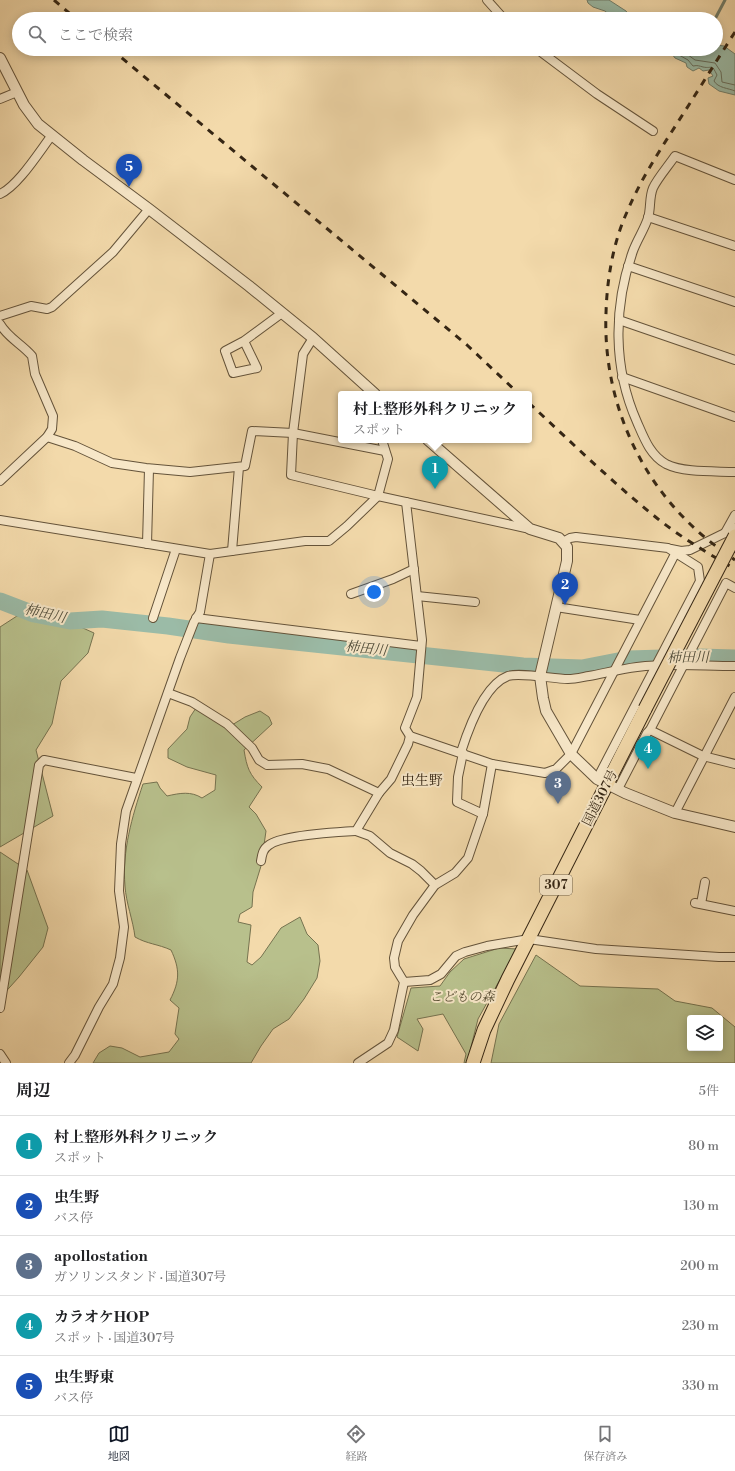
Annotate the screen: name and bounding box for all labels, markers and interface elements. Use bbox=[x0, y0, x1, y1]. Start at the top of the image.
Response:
search box bbox=[12, 12, 723, 56]
icon: search bbox=[26, 23, 48, 45]
text: ここで検索 bbox=[58, 26, 133, 45]
pin: 5 bbox=[116, 154, 142, 187]
popup bbox=[338, 391, 532, 443]
text: 村上整形外科クリニック bbox=[353, 400, 517, 419]
text: スポット bbox=[353, 422, 405, 438]
pin: 1 bbox=[422, 456, 448, 489]
pin: 2 bbox=[552, 572, 578, 605]
your location bbox=[364, 582, 384, 602]
water label: 柿田川 bbox=[23, 601, 69, 628]
water label: 柿田川 bbox=[344, 638, 390, 660]
water label: 柿田川 bbox=[667, 649, 711, 667]
pin: 4 bbox=[635, 736, 661, 769]
street label: 国道307号 bbox=[579, 767, 621, 829]
pin: 3 bbox=[545, 771, 571, 804]
district label: 虫生野 bbox=[401, 772, 443, 790]
road number: 307 bbox=[540, 875, 572, 895]
park label: こどもの森 bbox=[429, 989, 496, 1005]
map controls bbox=[687, 1015, 723, 1051]
button: layers bbox=[687, 1015, 723, 1051]
text: 周辺 bbox=[16, 1080, 50, 1102]
text: 5件 bbox=[699, 1083, 719, 1099]
text: 村上整形外科クリニック bbox=[54, 1128, 218, 1147]
text: 1 bbox=[26, 1138, 32, 1154]
text: 80 m bbox=[688, 1138, 719, 1154]
text: スポット bbox=[54, 1150, 106, 1166]
text: 虫生野 bbox=[54, 1188, 99, 1207]
text: 2 bbox=[25, 1198, 33, 1214]
text: 130 m bbox=[684, 1198, 719, 1214]
text: バス停 bbox=[54, 1210, 93, 1226]
text: apollostation bbox=[54, 1247, 148, 1266]
text: 3 bbox=[25, 1258, 33, 1274]
text: 200 m bbox=[680, 1258, 719, 1274]
text: ガソリンスタンド · 国道307号 bbox=[54, 1269, 226, 1285]
text: カラオケHOP bbox=[54, 1308, 149, 1327]
text: 4 bbox=[25, 1318, 33, 1334]
text: 230 m bbox=[682, 1318, 719, 1334]
text: スポット · 国道307号 bbox=[54, 1330, 175, 1346]
text: 虫生野東 bbox=[54, 1368, 114, 1387]
text: 5 bbox=[25, 1378, 33, 1394]
text: 330 m bbox=[682, 1378, 719, 1394]
text: バス停 bbox=[54, 1390, 93, 1406]
tab: 地図 bbox=[108, 1423, 130, 1464]
tab: 経路 bbox=[345, 1423, 367, 1464]
tab: 保存済み bbox=[583, 1423, 627, 1464]

